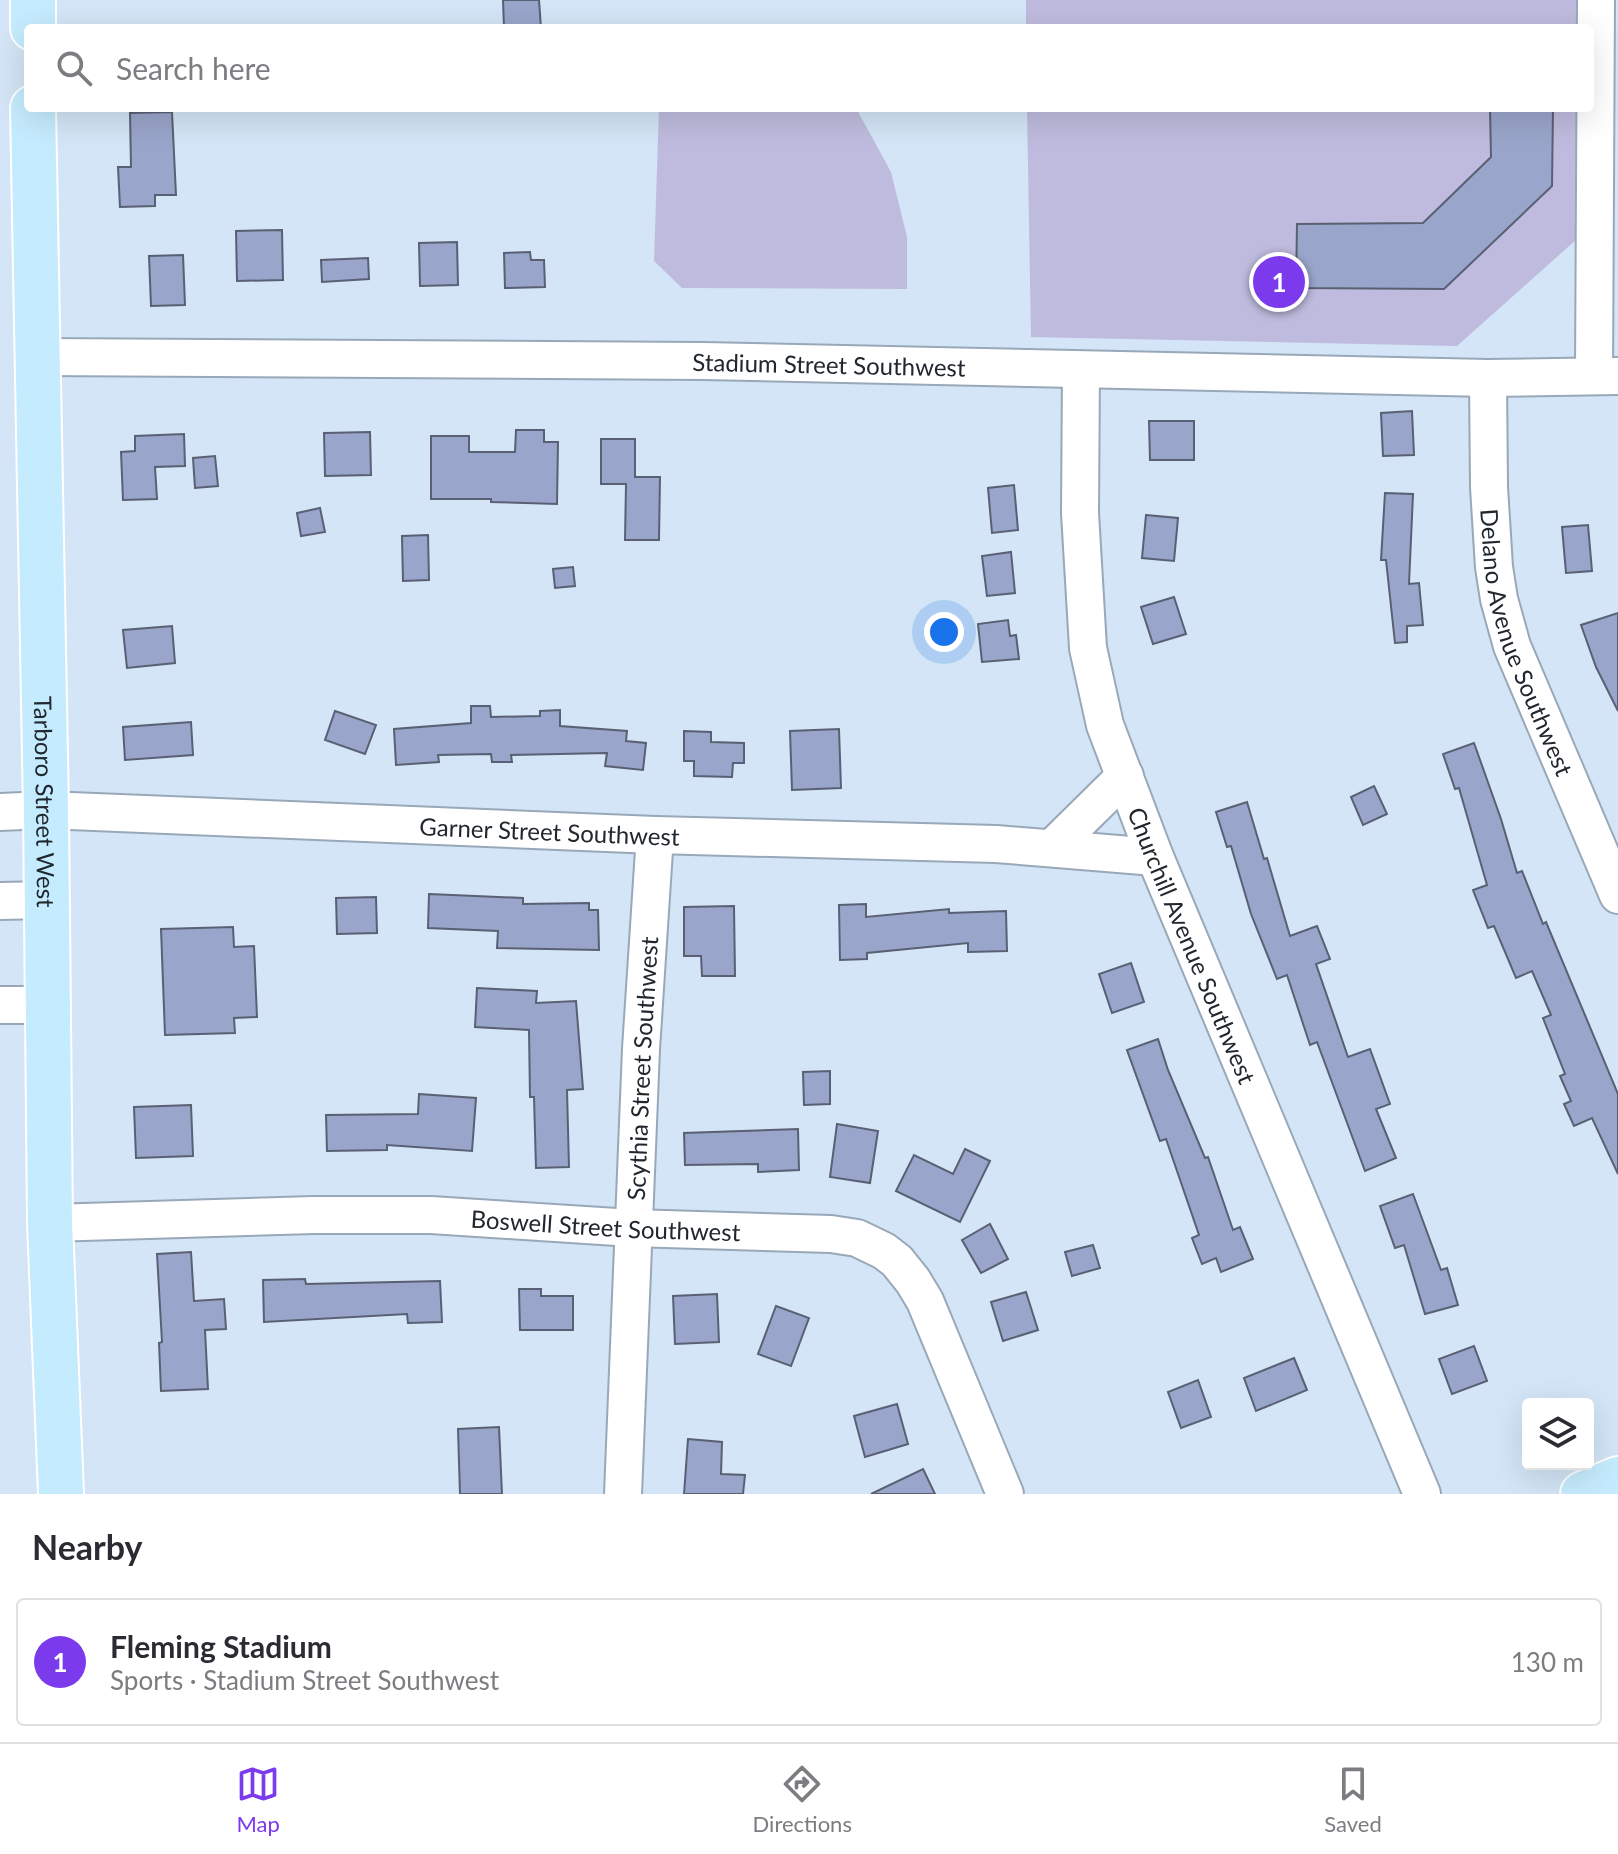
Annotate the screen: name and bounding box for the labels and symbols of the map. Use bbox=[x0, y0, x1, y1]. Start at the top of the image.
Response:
pin: 1 bbox=[1253, 252, 1305, 312]
street label: Stadium Street Southwest bbox=[692, 346, 966, 381]
street label: Delano Avenue Southwest bbox=[1476, 508, 1580, 780]
your location bbox=[924, 612, 964, 652]
street label: Tarboro Street West bbox=[29, 696, 61, 908]
street label: Churchill Avenue Southwest bbox=[1123, 803, 1263, 1088]
street label: Garner Street Southwest bbox=[419, 811, 680, 850]
street label: Scythia Street Southwest bbox=[620, 935, 663, 1201]
street label: Boswell Street Southwest bbox=[470, 1203, 741, 1246]

